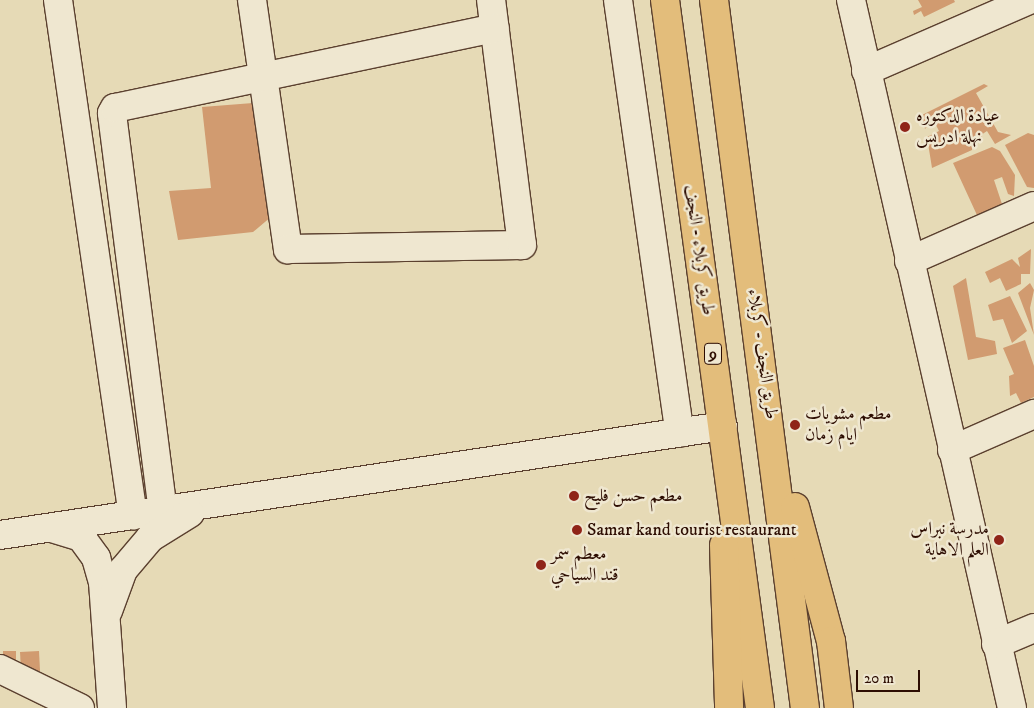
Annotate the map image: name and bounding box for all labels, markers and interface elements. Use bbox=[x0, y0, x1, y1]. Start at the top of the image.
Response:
place label: عيادة الدكتوره نهلة ادريس bbox=[916, 106, 1000, 148]
marker: عيادة الدكتوره نهلة ادريس bbox=[898, 120, 912, 134]
street label: طريق کربلاء - النجف bbox=[679, 183, 719, 317]
street label: طريق النجف - کربلاء bbox=[742, 287, 782, 421]
road number: 9 bbox=[703, 340, 723, 368]
place label: مطعم مشويات ايام زمان bbox=[805, 404, 892, 446]
marker: مطعم مشويات ايام زمان bbox=[789, 419, 801, 431]
place label: مطعم حسن فليح bbox=[584, 485, 682, 507]
marker: مطعم حسن فليح bbox=[568, 490, 580, 502]
place label: Samar kand tourist restaurant bbox=[587, 519, 796, 541]
place label: مدرسة نبراس العلم الاهاية bbox=[910, 519, 989, 562]
marker: Samar kand tourist restaurant bbox=[571, 524, 583, 536]
marker: مدرسة نبراس العلم الاهاية bbox=[993, 534, 1005, 546]
place label: معطم سمر قند السياحي bbox=[551, 544, 618, 586]
marker: معطم سمر قند السياحي bbox=[535, 559, 547, 571]
scale bar bbox=[859, 660, 923, 692]
text: 20 m bbox=[864, 669, 894, 688]

